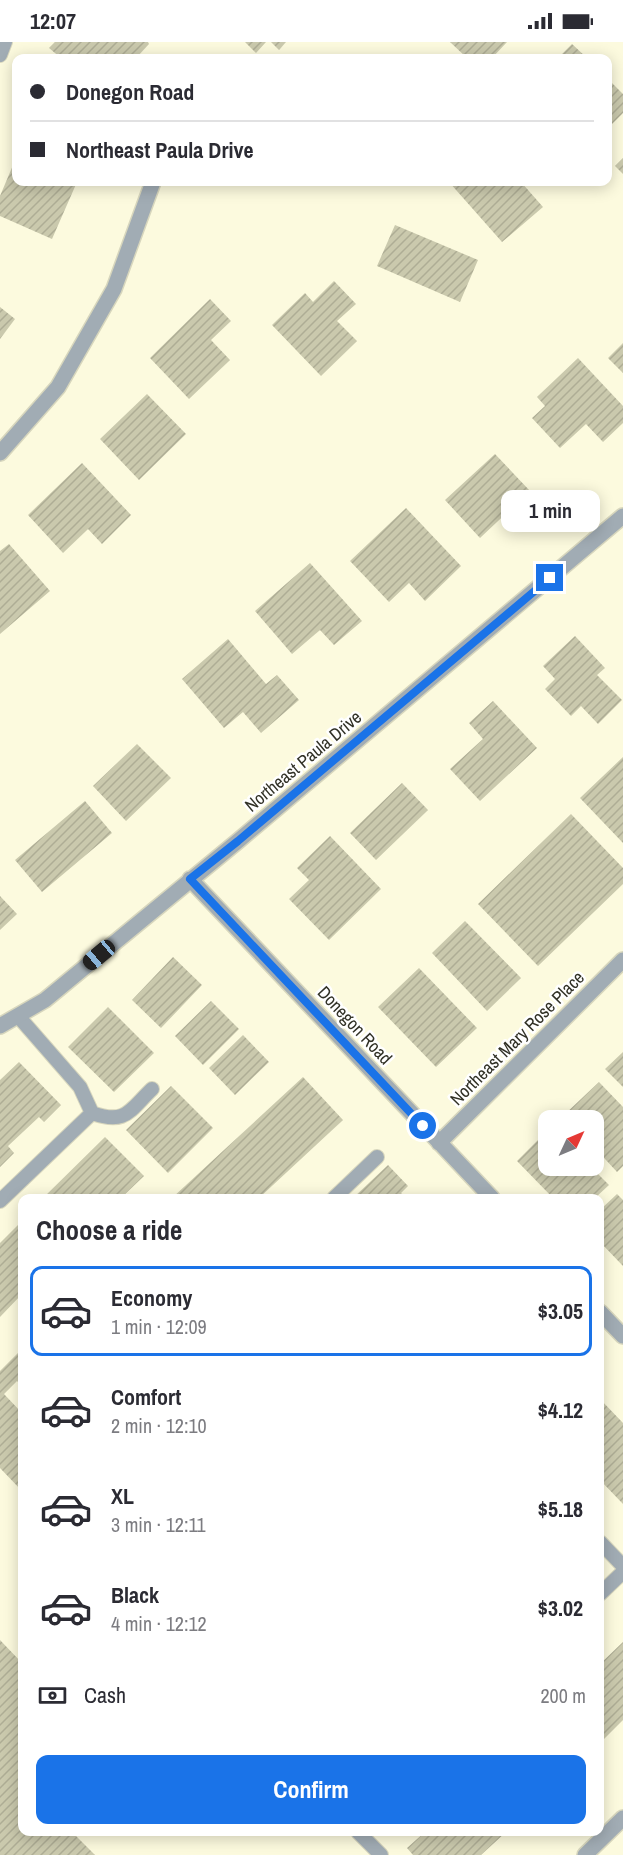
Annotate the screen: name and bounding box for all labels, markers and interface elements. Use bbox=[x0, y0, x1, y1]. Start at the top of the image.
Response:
text: 12:07 bbox=[30, 6, 76, 36]
text: Donegon Road bbox=[66, 77, 194, 107]
text: Northeast Paula Drive bbox=[66, 135, 254, 165]
callout: 1 min bbox=[500, 491, 600, 533]
text: 1 min bbox=[529, 497, 572, 524]
route end bbox=[536, 564, 563, 591]
street label: Northeast Paula Drive bbox=[239, 705, 367, 817]
car bbox=[79, 937, 119, 973]
street label: Northeast Mary Rose Place bbox=[444, 965, 590, 1111]
street label: Donegon Road bbox=[312, 980, 398, 1070]
north arrow bbox=[538, 1110, 604, 1176]
map controls bbox=[538, 1110, 604, 1176]
route start bbox=[409, 1112, 436, 1139]
text: Choose a ride bbox=[36, 1212, 182, 1248]
text: Economy bbox=[111, 1283, 192, 1313]
icon: car bbox=[39, 1284, 93, 1338]
text: $3.05 bbox=[538, 1296, 583, 1326]
text: 1 min · 12:09 bbox=[111, 1313, 207, 1340]
text: Comfort bbox=[111, 1382, 181, 1412]
icon: car bbox=[39, 1383, 93, 1437]
text: $4.12 bbox=[538, 1395, 583, 1425]
text: 2 min · 12:10 bbox=[111, 1412, 207, 1439]
text: XL bbox=[111, 1481, 134, 1511]
icon: car bbox=[39, 1482, 93, 1536]
text: $5.18 bbox=[538, 1494, 583, 1524]
text: 3 min · 12:11 bbox=[111, 1511, 206, 1538]
text: Black bbox=[111, 1580, 159, 1610]
icon: car bbox=[39, 1581, 93, 1635]
text: $3.02 bbox=[538, 1593, 583, 1623]
text: 4 min · 12:12 bbox=[111, 1610, 207, 1637]
icon: cash bbox=[36, 1679, 69, 1712]
text: Cash bbox=[84, 1680, 126, 1710]
text: 200 m bbox=[540, 1682, 586, 1709]
button: Confirm bbox=[36, 1755, 586, 1824]

